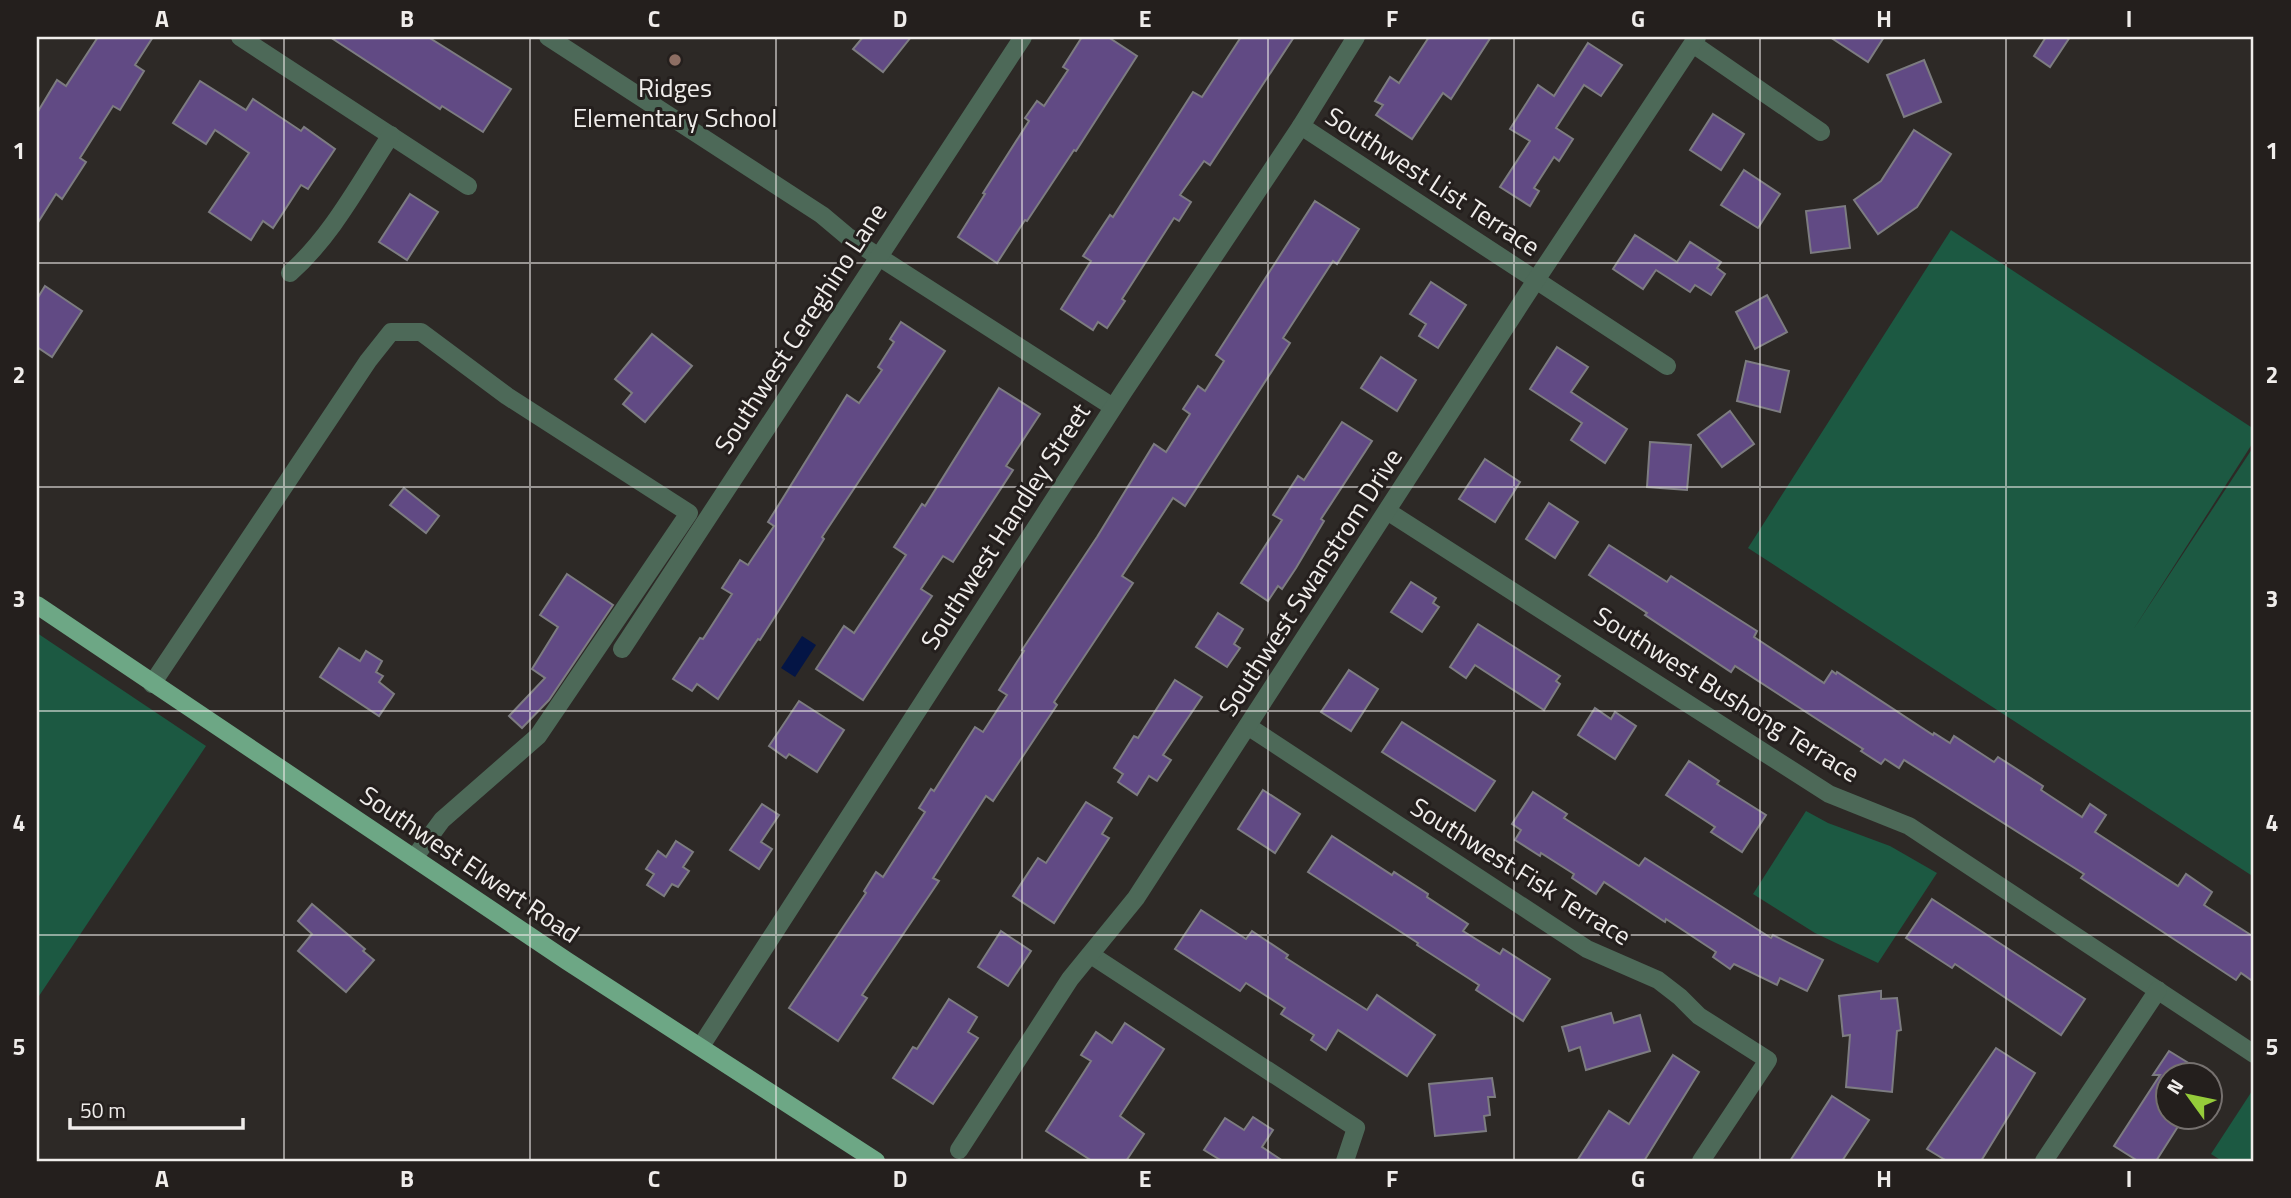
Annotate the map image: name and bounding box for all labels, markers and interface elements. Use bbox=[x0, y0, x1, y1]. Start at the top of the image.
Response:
text: A bbox=[155, 1, 169, 36]
text: B bbox=[400, 1, 414, 36]
text: C bbox=[648, 1, 660, 36]
text: D bbox=[893, 1, 907, 36]
text: E bbox=[1139, 1, 1151, 36]
text: F bbox=[1386, 1, 1398, 36]
text: G bbox=[1631, 1, 1645, 36]
text: H bbox=[1876, 1, 1892, 36]
text: I bbox=[2126, 1, 2132, 36]
marker: Ridges Elementary School bbox=[667, 52, 683, 68]
place label: Ridges Elementary School bbox=[573, 68, 777, 137]
street label: Southwest List Terrace bbox=[1318, 97, 1548, 265]
text: 1 bbox=[13, 133, 25, 168]
text: 1 bbox=[2266, 133, 2278, 168]
street label: Southwest Cereghino Lane bbox=[704, 195, 896, 461]
text: 2 bbox=[13, 357, 25, 392]
text: 2 bbox=[2266, 357, 2278, 392]
street label: Southwest Handley Street bbox=[911, 395, 1099, 657]
street label: Southwest Swanstrom Drive bbox=[1208, 440, 1412, 724]
text: 3 bbox=[13, 581, 25, 616]
text: 3 bbox=[2266, 581, 2278, 616]
street label: Southwest Bushong Terrace bbox=[1587, 596, 1867, 792]
street label: Southwest Elwert Road bbox=[352, 776, 588, 952]
street label: Southwest Fisk Terrace bbox=[1403, 787, 1639, 955]
text: 4 bbox=[13, 805, 25, 840]
text: 4 bbox=[2266, 805, 2278, 840]
text: 5 bbox=[13, 1029, 25, 1064]
text: 5 bbox=[2266, 1029, 2278, 1064]
north arrow bbox=[2154, 1062, 2224, 1132]
text: N bbox=[2159, 1073, 2190, 1100]
scale bar bbox=[70, 1086, 243, 1130]
text: 50 m bbox=[80, 1094, 126, 1126]
text: A bbox=[155, 1161, 169, 1196]
text: B bbox=[400, 1161, 414, 1196]
text: C bbox=[648, 1161, 660, 1196]
text: D bbox=[893, 1161, 907, 1196]
text: E bbox=[1139, 1161, 1151, 1196]
text: F bbox=[1386, 1161, 1398, 1196]
text: G bbox=[1631, 1161, 1645, 1196]
text: H bbox=[1876, 1161, 1892, 1196]
text: I bbox=[2126, 1161, 2132, 1196]

